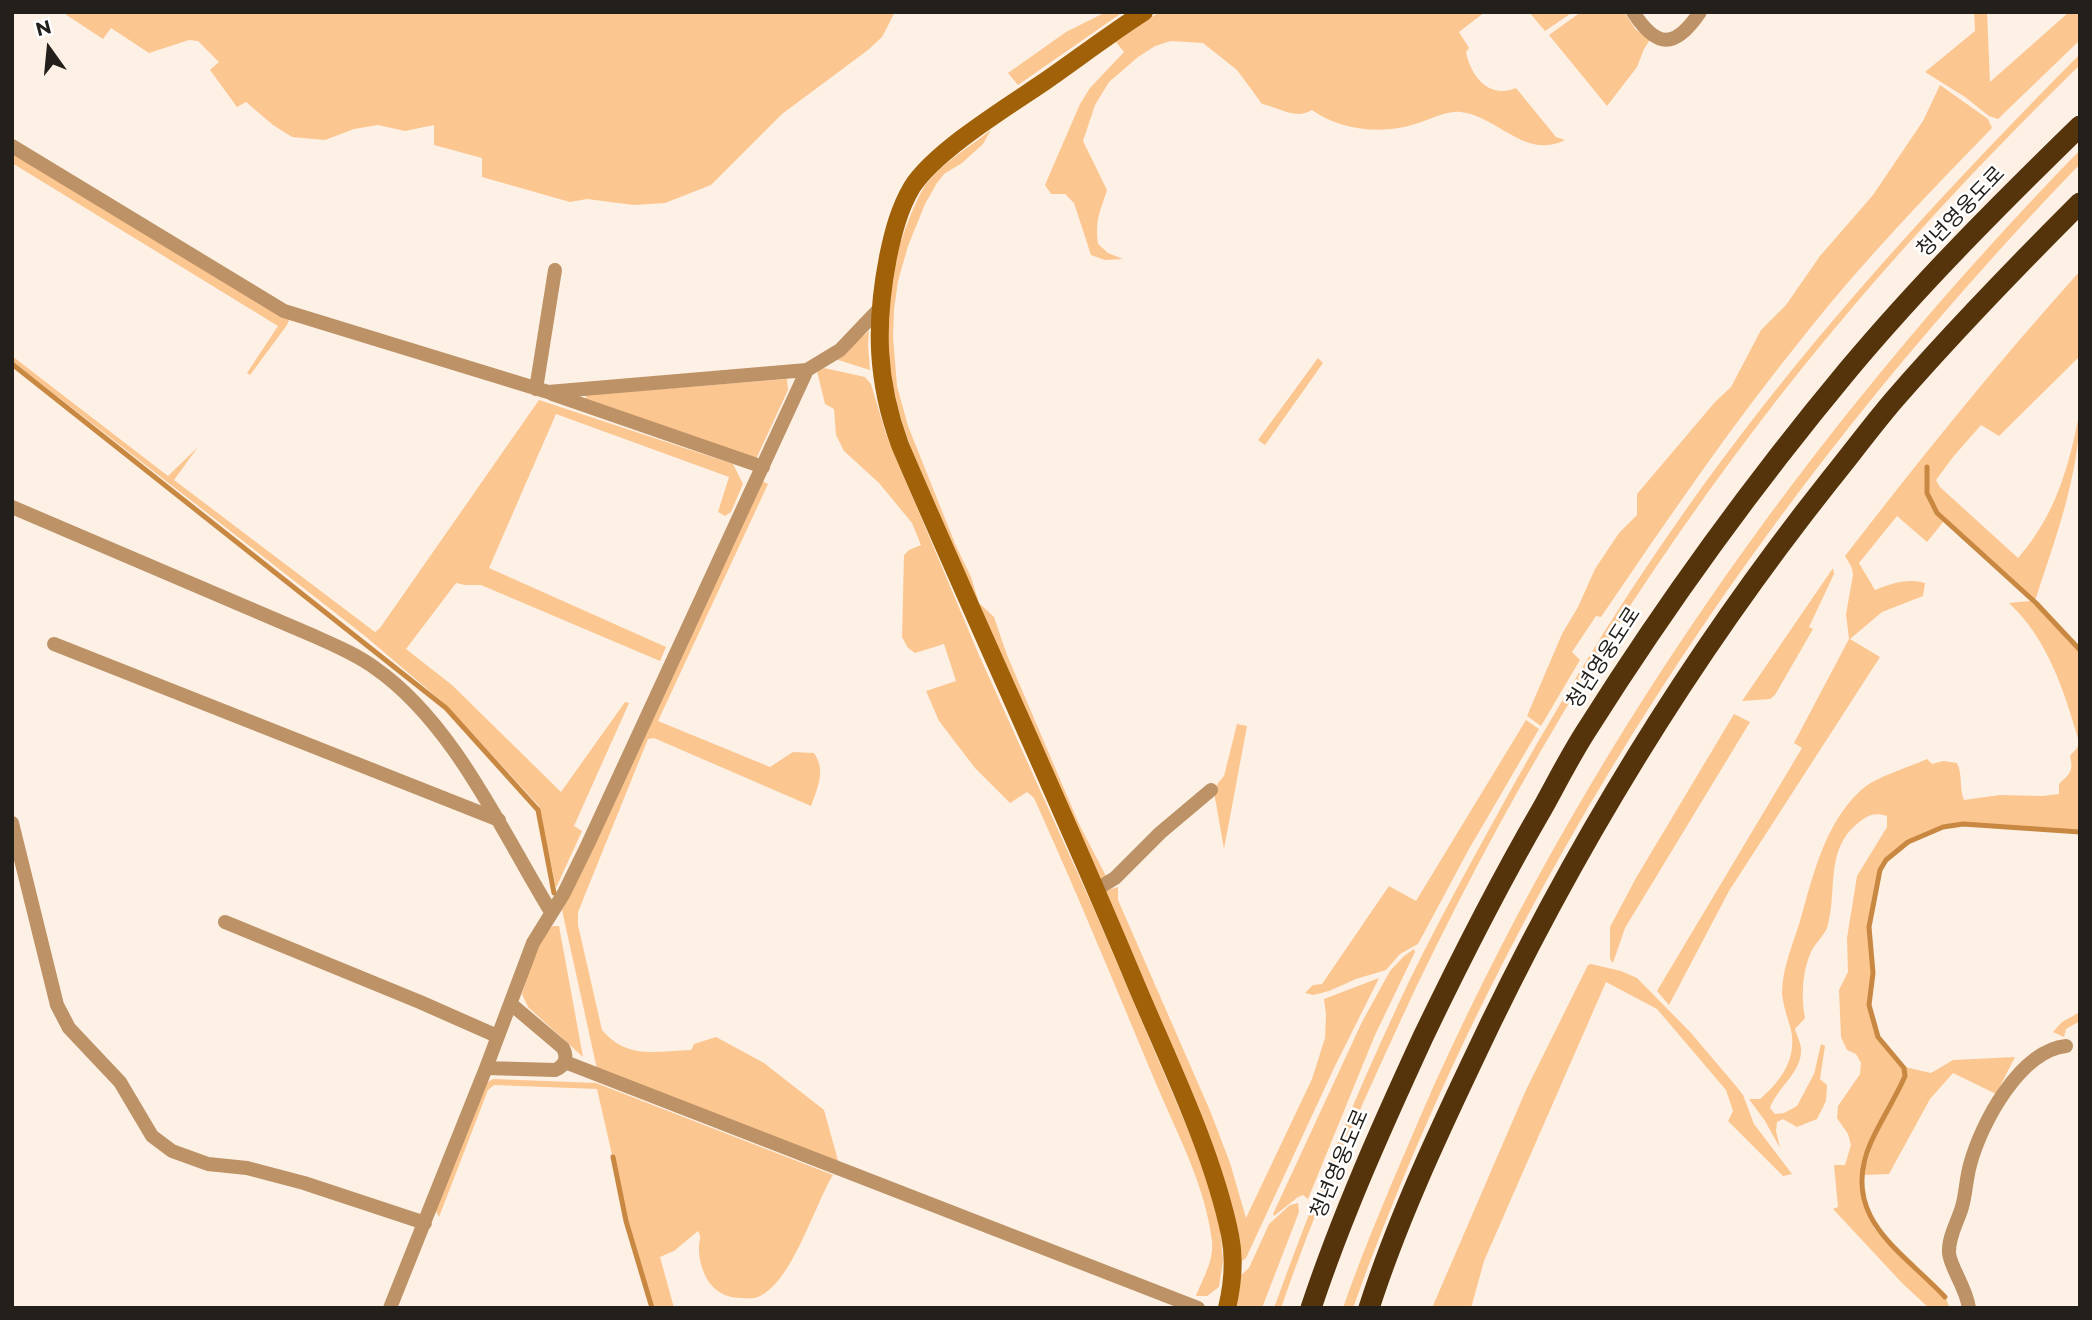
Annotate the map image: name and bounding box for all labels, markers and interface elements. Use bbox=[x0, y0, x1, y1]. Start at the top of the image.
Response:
north arrow bbox=[14, 14, 84, 84]
text: N bbox=[33, 15, 54, 41]
street label: 청년영웅도로 bbox=[1912, 162, 2010, 262]
street label: 청년영웅도로 bbox=[1562, 603, 1646, 713]
street label: 청년영웅도로 bbox=[1306, 1106, 1374, 1222]

